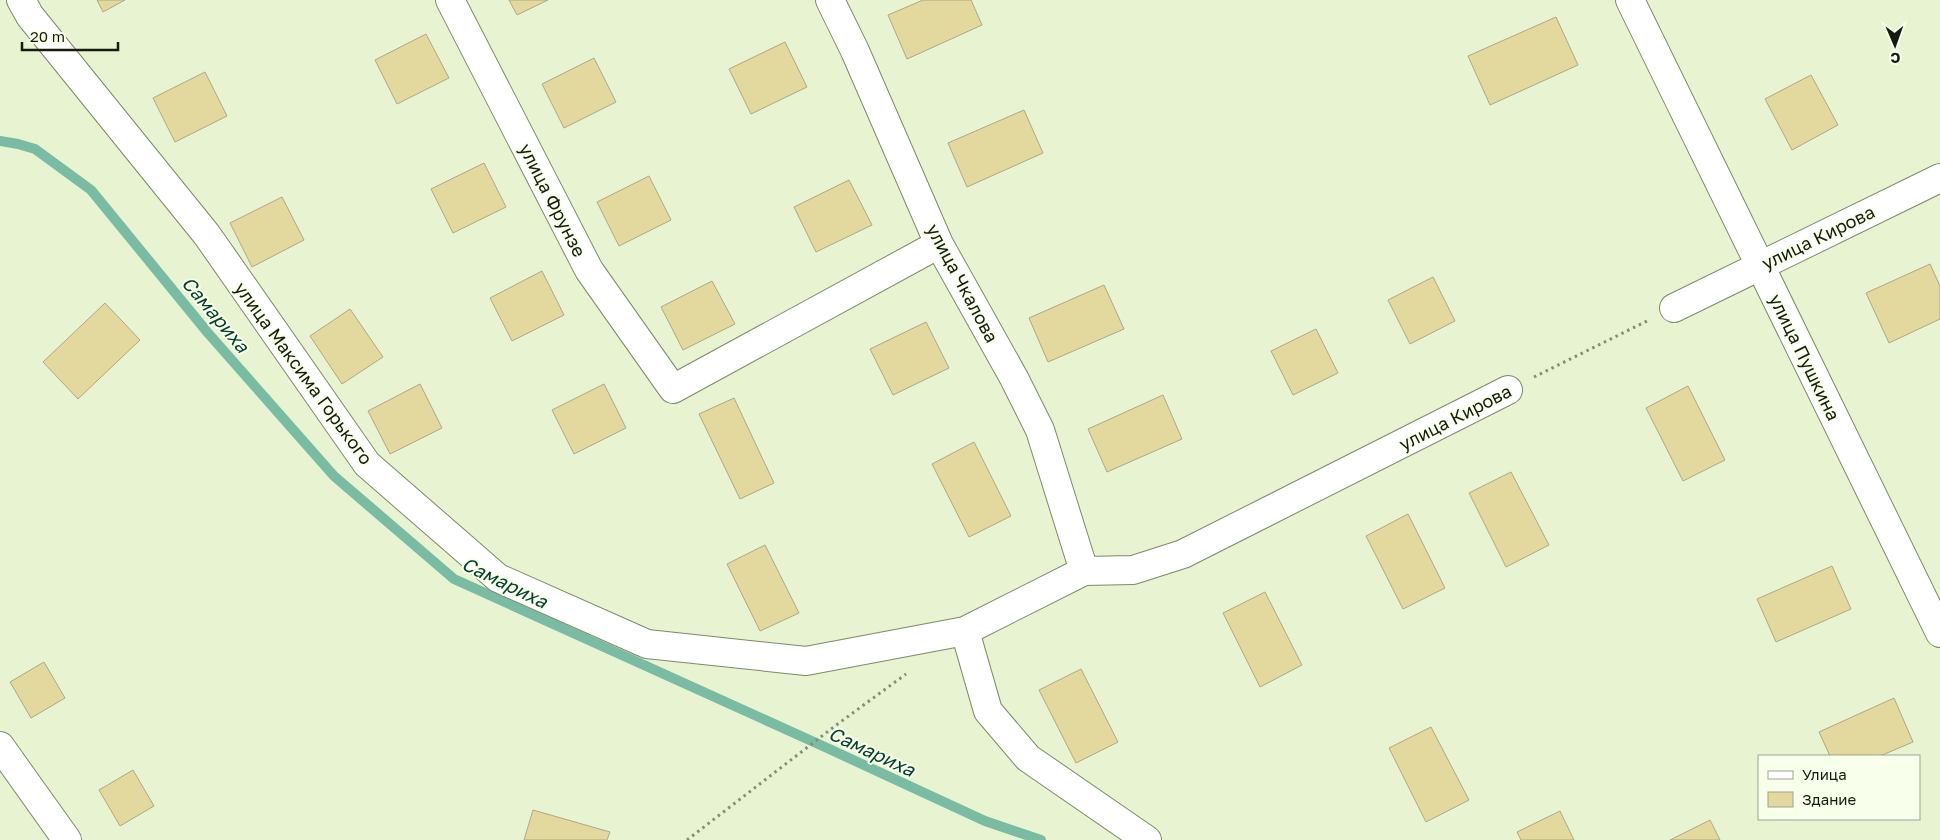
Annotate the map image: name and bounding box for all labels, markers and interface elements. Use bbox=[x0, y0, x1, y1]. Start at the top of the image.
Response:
scale bar bbox=[22, 20, 119, 52]
north arrow bbox=[1870, 20, 1920, 70]
text: 20 m bbox=[30, 27, 65, 45]
text: С bbox=[1890, 50, 1901, 67]
street label: улица Фрунзе bbox=[515, 140, 591, 260]
street label: улица Кирова bbox=[1758, 200, 1878, 274]
street label: улица Чкалова bbox=[922, 220, 1004, 346]
water label: Самариха bbox=[178, 271, 255, 358]
street label: улица Максима Горького bbox=[230, 277, 378, 469]
street label: улица Пушкина bbox=[1765, 290, 1845, 424]
street label: улица Кирова bbox=[1395, 379, 1515, 455]
water label: Самариха bbox=[458, 551, 553, 613]
water label: Самариха bbox=[825, 721, 920, 781]
legend bbox=[1758, 755, 1920, 820]
text: Улица bbox=[1802, 765, 1847, 783]
text: Здание bbox=[1802, 790, 1856, 808]

